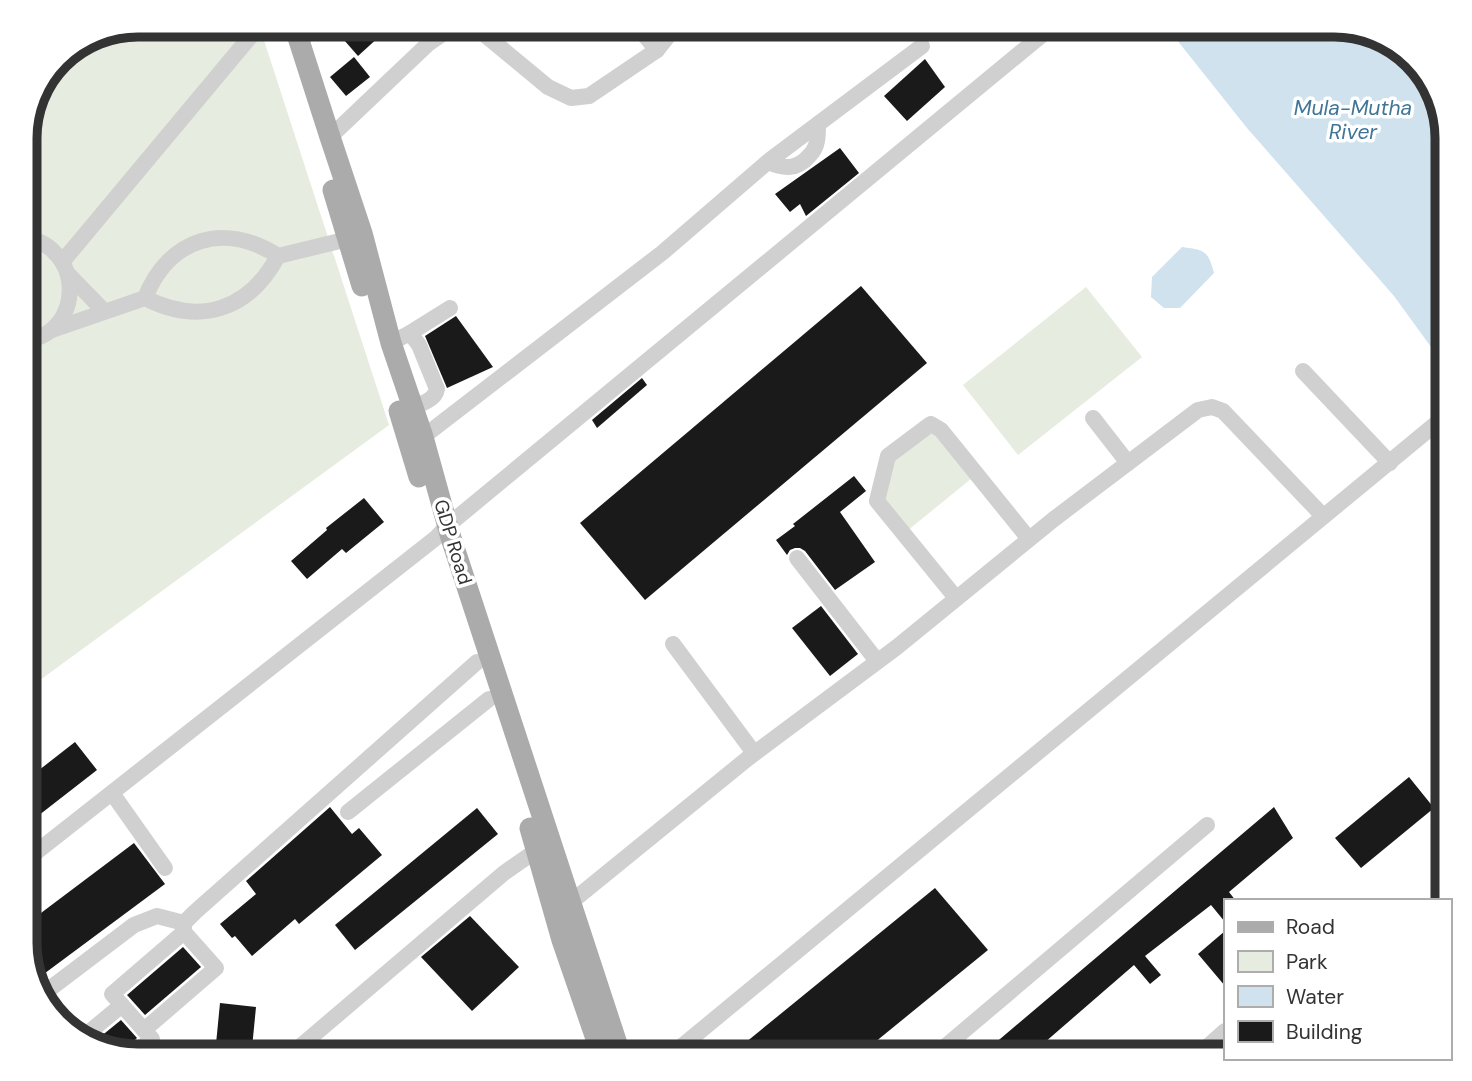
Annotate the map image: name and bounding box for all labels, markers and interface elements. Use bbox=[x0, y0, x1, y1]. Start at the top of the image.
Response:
water label: Mula-Mutha River bbox=[1294, 94, 1412, 146]
street label: GDP Road bbox=[428, 496, 478, 588]
legend bbox=[1224, 899, 1451, 1060]
text: Road bbox=[1286, 913, 1335, 941]
text: Park bbox=[1286, 948, 1328, 976]
text: Water bbox=[1286, 983, 1344, 1011]
text: Building bbox=[1286, 1018, 1363, 1046]

